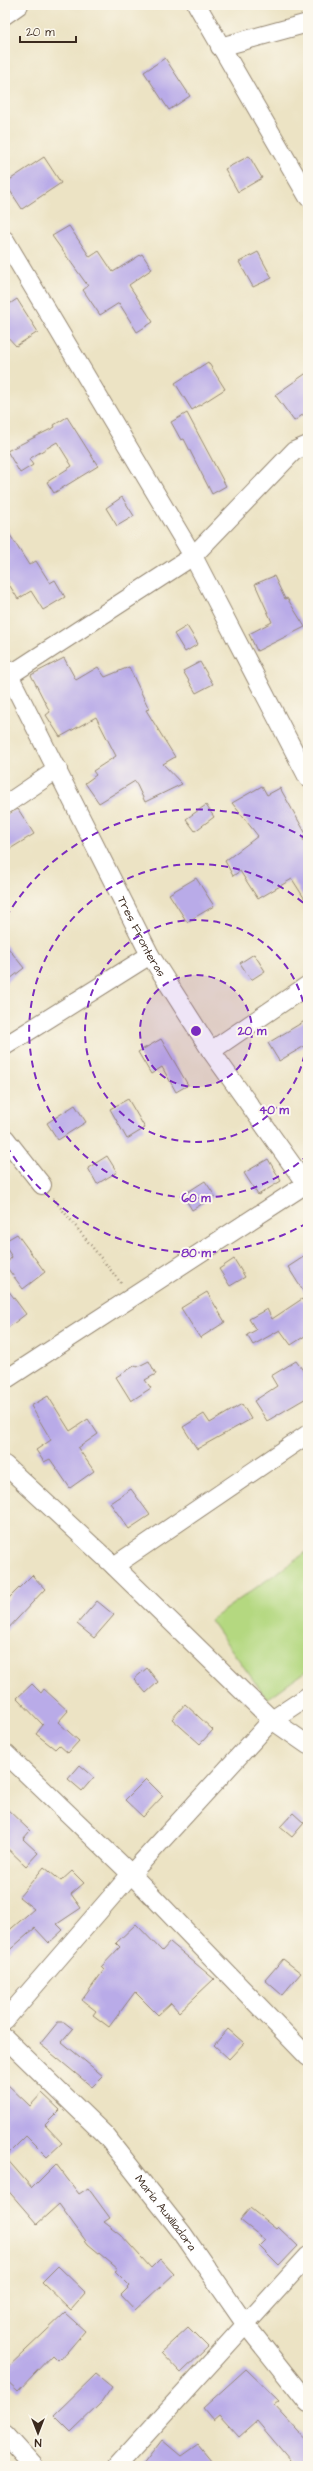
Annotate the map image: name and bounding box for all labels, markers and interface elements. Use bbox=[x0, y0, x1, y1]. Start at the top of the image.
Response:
scale bar bbox=[20, 18, 76, 44]
text: 20 m bbox=[26, 24, 55, 41]
street label: Tres Fronteras bbox=[113, 893, 170, 980]
text: 20 m bbox=[237, 1023, 267, 1040]
centre of rings bbox=[189, 1024, 203, 1038]
text: 40 m bbox=[259, 1102, 290, 1119]
text: 60 m bbox=[181, 1190, 211, 1207]
text: 80 m bbox=[181, 1245, 211, 1262]
street label: María Auxiliadora bbox=[131, 2171, 201, 2254]
north arrow bbox=[18, 2413, 58, 2453]
text: N bbox=[34, 2435, 41, 2450]

